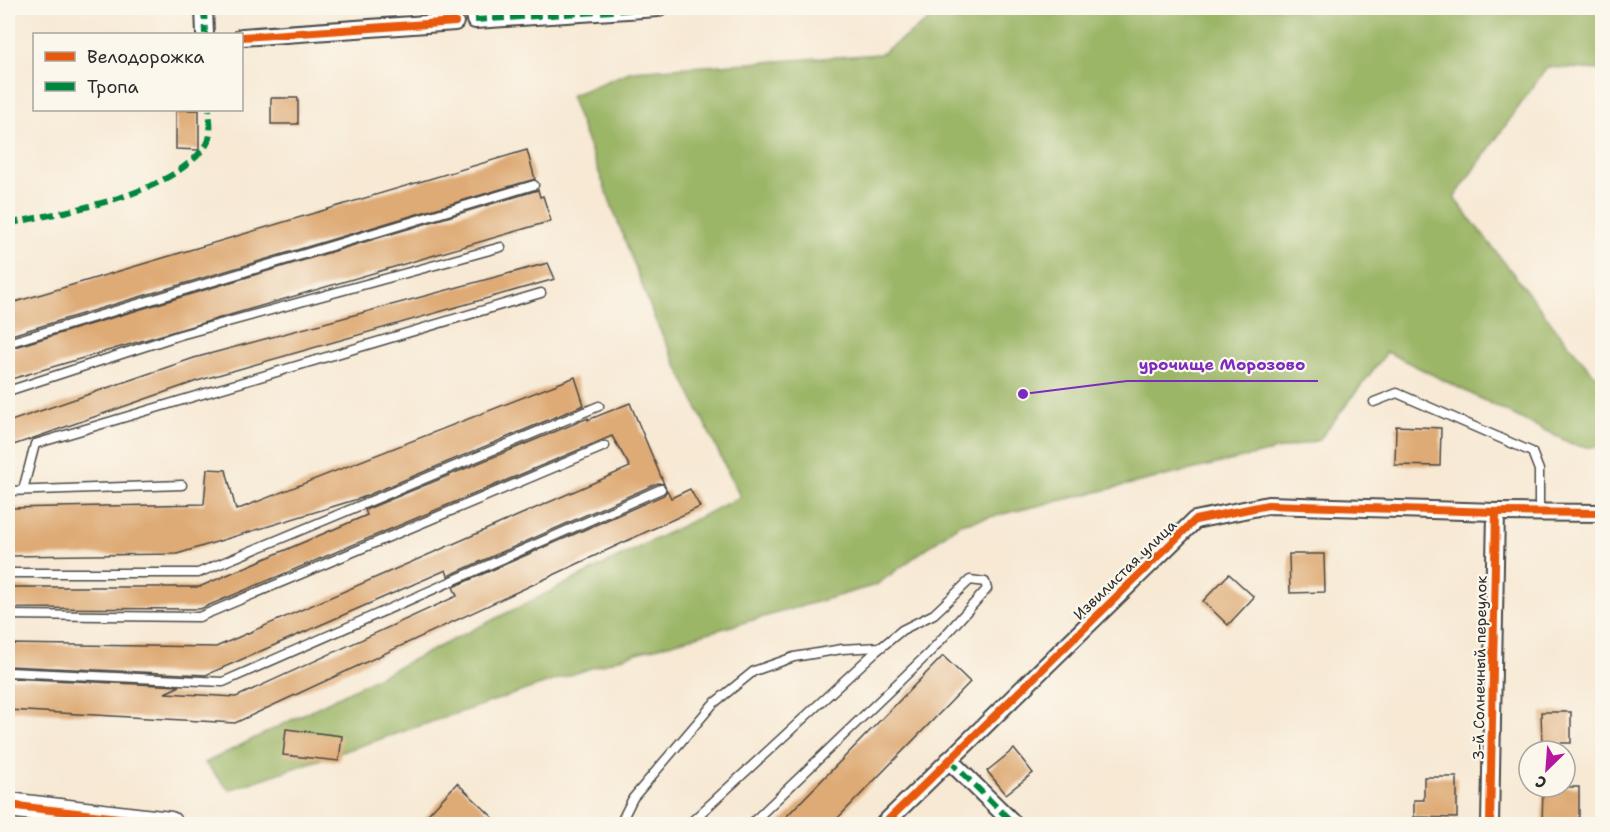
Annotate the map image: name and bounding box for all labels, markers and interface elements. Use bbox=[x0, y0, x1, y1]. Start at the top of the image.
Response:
legend bbox=[33, 33, 243, 111]
text: Велодорожка bbox=[87, 45, 205, 69]
text: Тропа bbox=[87, 75, 139, 99]
callout: урочище Морозово bbox=[1127, 347, 1318, 381]
text: урочище Морозово bbox=[1139, 354, 1305, 375]
street label: Извилистая улица bbox=[1069, 515, 1181, 624]
street label: 3-й Солнечный переулок bbox=[1468, 575, 1492, 761]
north arrow bbox=[1517, 739, 1577, 799]
text: С bbox=[1532, 770, 1550, 794]

